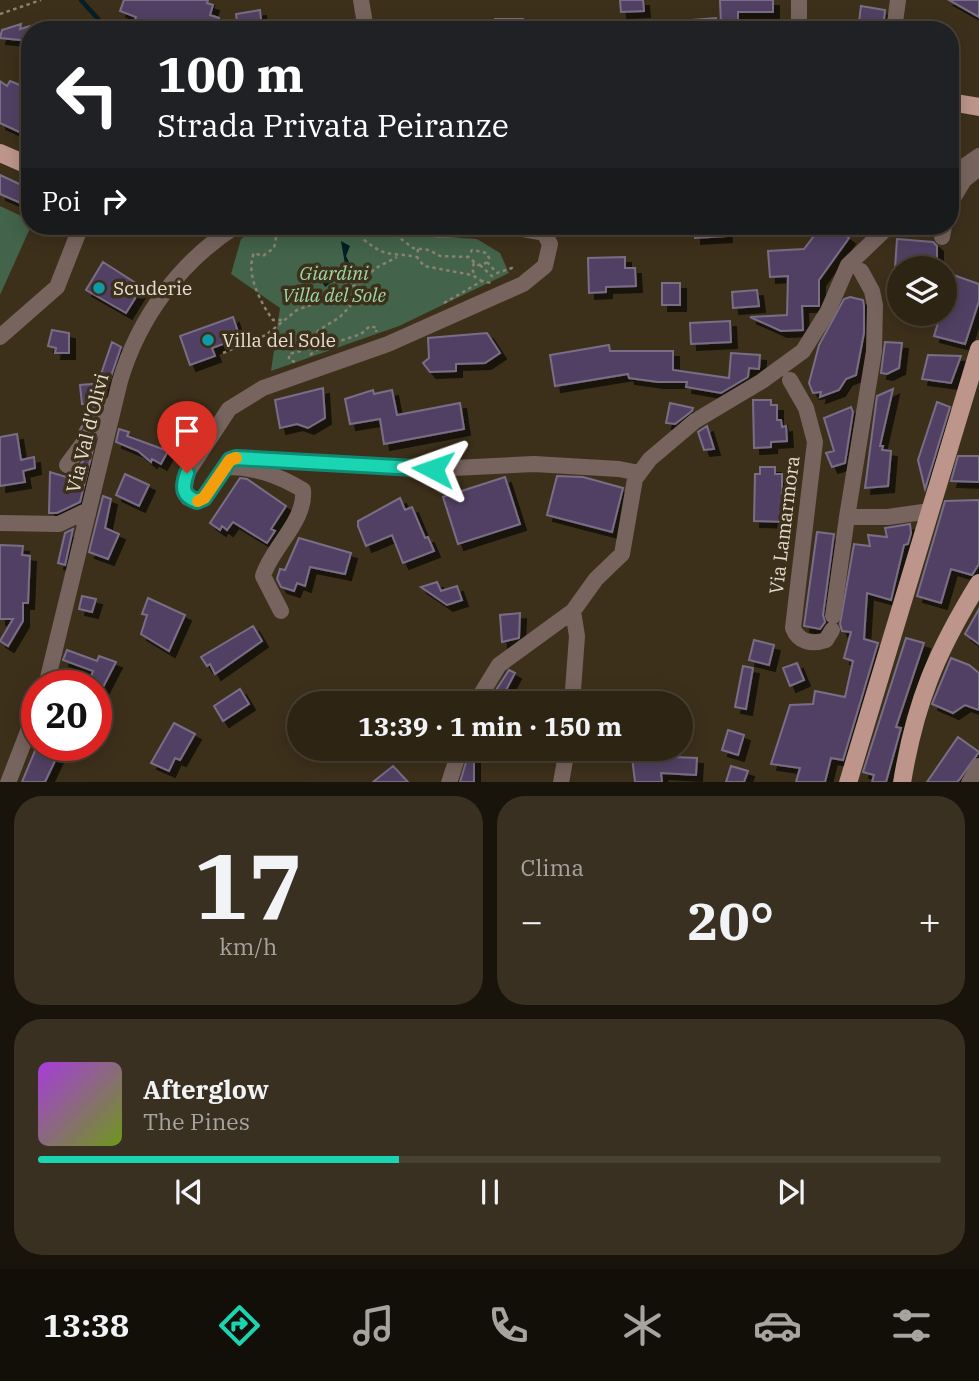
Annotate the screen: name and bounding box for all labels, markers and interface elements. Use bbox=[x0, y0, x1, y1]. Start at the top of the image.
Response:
text: 100 m bbox=[157, 42, 304, 105]
icon: left bbox=[42, 49, 133, 140]
text: Strada Privata Peiranze bbox=[157, 104, 509, 146]
icon: right bbox=[95, 182, 133, 220]
text: Poi bbox=[42, 184, 81, 218]
map controls bbox=[887, 256, 957, 326]
button: layers bbox=[887, 256, 957, 326]
park label: Giardini Villa del Sole bbox=[282, 261, 386, 307]
place label: Scuderie bbox=[113, 276, 192, 300]
marker: Scuderie bbox=[91, 280, 107, 296]
place label: Villa del Sole bbox=[222, 328, 336, 352]
marker: Villa del Sole bbox=[200, 332, 216, 348]
street label: Via Val d'Olivi bbox=[61, 371, 113, 495]
pin bbox=[157, 401, 217, 473]
icon: arrive bbox=[168, 412, 206, 450]
position arrow bbox=[396, 432, 470, 506]
street label: Via Lamarmora bbox=[764, 454, 804, 596]
speed limit sign: 20 bbox=[21, 670, 112, 761]
text: 13:39 · 1 min · 150 m bbox=[358, 709, 622, 743]
text: 17 bbox=[194, 826, 303, 944]
text: Clima bbox=[521, 852, 584, 882]
text: 20° bbox=[687, 887, 774, 954]
text: − bbox=[521, 896, 543, 945]
text: + bbox=[918, 896, 941, 945]
text: km/h bbox=[219, 931, 277, 961]
text: Afterglow bbox=[143, 1072, 269, 1106]
text: The Pines bbox=[143, 1106, 250, 1136]
icon: previous bbox=[170, 1173, 208, 1211]
icon: pause bbox=[471, 1173, 509, 1211]
icon: next bbox=[772, 1173, 810, 1211]
icon: directions bbox=[215, 1301, 264, 1350]
icon: music bbox=[349, 1301, 398, 1350]
icon: phone bbox=[484, 1301, 533, 1350]
icon: climate bbox=[618, 1301, 667, 1350]
icon: car bbox=[753, 1301, 802, 1350]
icon: filters bbox=[887, 1301, 936, 1350]
text: 13:38 bbox=[43, 1304, 129, 1346]

